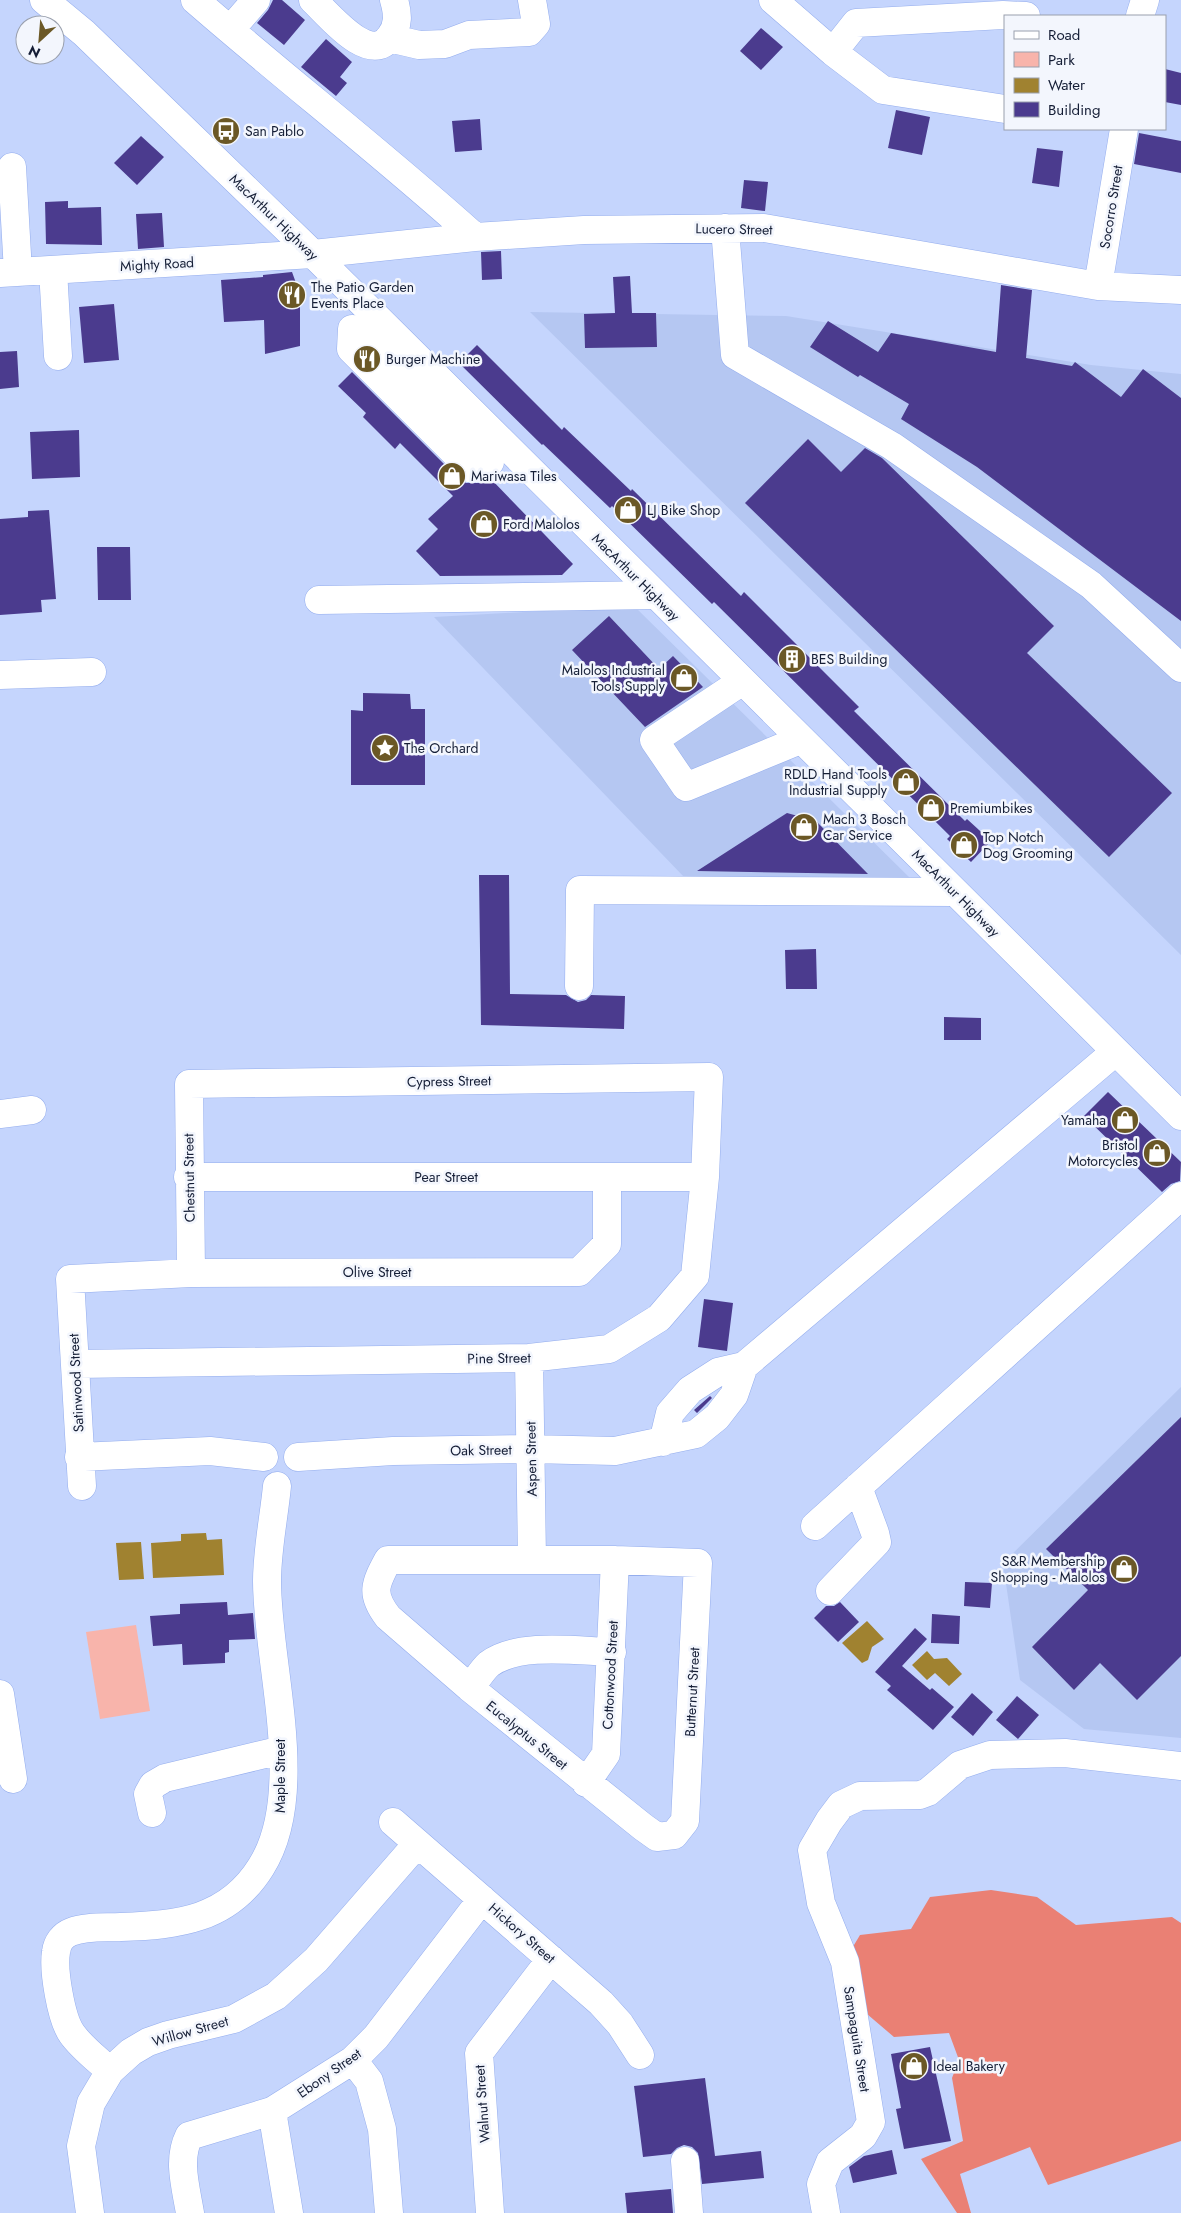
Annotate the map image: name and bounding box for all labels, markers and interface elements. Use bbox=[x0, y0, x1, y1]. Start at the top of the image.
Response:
north arrow bbox=[15, 15, 65, 65]
legend bbox=[1004, 15, 1166, 130]
text: Road bbox=[1048, 24, 1080, 46]
text: N bbox=[25, 40, 44, 63]
text: Park bbox=[1048, 49, 1075, 71]
text: Water bbox=[1048, 74, 1086, 96]
text: Building bbox=[1048, 99, 1100, 121]
bus stop icon: San Pablo bbox=[211, 116, 241, 146]
place label: San Pablo bbox=[245, 121, 304, 141]
street label: Socorro Street bbox=[1095, 163, 1128, 250]
street label: MacArthur Highway bbox=[225, 169, 324, 265]
street label: Lucero Street bbox=[695, 218, 773, 240]
street label: Mighty Road bbox=[119, 252, 195, 276]
place label: The Patio Garden Events Place bbox=[311, 277, 414, 313]
restaurant icon: The Patio Garden Events Place bbox=[277, 280, 307, 310]
restaurant icon: Burger Machine bbox=[352, 344, 382, 374]
place label: Burger Machine bbox=[386, 349, 480, 369]
shop icon: Mariwasa Tiles bbox=[437, 461, 467, 491]
place label: Mariwasa Tiles bbox=[471, 466, 557, 486]
shop icon: LJ Bike Shop bbox=[613, 495, 643, 525]
place label: LJ Bike Shop bbox=[647, 500, 720, 520]
shop icon: Ford Malolos bbox=[469, 509, 499, 539]
place label: Ford Malolos bbox=[503, 514, 580, 534]
street label: MacArthur Highway bbox=[588, 529, 685, 626]
building icon: BES Building bbox=[777, 644, 807, 674]
place label: BES Building bbox=[811, 649, 887, 669]
place label: Malolos Industrial Tools Supply bbox=[562, 660, 666, 696]
shop icon: Malolos Industrial Tools Supply bbox=[669, 663, 699, 693]
place icon: The Orchard bbox=[370, 733, 400, 763]
place label: The Orchard bbox=[404, 738, 478, 758]
place label: RDLD Hand Tools Industrial Supply bbox=[784, 764, 888, 800]
shop icon: RDLD Hand Tools Industrial Supply bbox=[891, 767, 921, 797]
shop icon: Premiumbikes bbox=[916, 793, 946, 823]
place label: Premiumbikes bbox=[950, 798, 1033, 818]
place label: Mach 3 Bosch Car Service bbox=[823, 809, 906, 845]
shop icon: Mach 3 Bosch Car Service bbox=[789, 812, 819, 842]
place label: Top Notch Dog Grooming bbox=[983, 827, 1073, 863]
shop icon: Top Notch Dog Grooming bbox=[949, 830, 979, 860]
street label: MacArthur Highway bbox=[908, 845, 1005, 942]
street label: Cypress Street bbox=[407, 1070, 492, 1092]
shop icon: Yamaha bbox=[1110, 1105, 1140, 1135]
place label: Yamaha bbox=[1061, 1110, 1106, 1130]
street label: Chestnut Street bbox=[178, 1133, 200, 1223]
place label: Bristol Motorcycles bbox=[1068, 1135, 1138, 1171]
shop icon: Bristol Motorcycles bbox=[1142, 1138, 1172, 1168]
street label: Pear Street bbox=[414, 1167, 478, 1187]
street label: Olive Street bbox=[343, 1262, 412, 1282]
street label: Satinwood Street bbox=[63, 1332, 89, 1433]
street label: Pine Street bbox=[467, 1347, 532, 1369]
street label: Aspen Street bbox=[520, 1421, 542, 1497]
street label: Oak Street bbox=[450, 1439, 513, 1461]
place label: S&R Membership Shopping - Malolos bbox=[991, 1551, 1105, 1587]
shop icon: S&R Membership Shopping - Malolos bbox=[1109, 1554, 1139, 1584]
street label: Cottonwood Street bbox=[597, 1619, 623, 1730]
street label: Butternut Street bbox=[680, 1646, 704, 1737]
street label: Eucalyptus Street bbox=[482, 1696, 573, 1775]
street label: Maple Street bbox=[270, 1738, 290, 1813]
street label: Hickory Street bbox=[484, 1898, 560, 1968]
street label: Sampaguita Street bbox=[839, 1985, 875, 2094]
street label: Willow Street bbox=[150, 2010, 231, 2051]
street label: Ebony Street bbox=[293, 2043, 366, 2103]
shop icon: Ideal Bakery bbox=[899, 2051, 929, 2081]
place label: Ideal Bakery bbox=[933, 2056, 1006, 2076]
street label: Walnut Street bbox=[469, 2064, 495, 2144]

